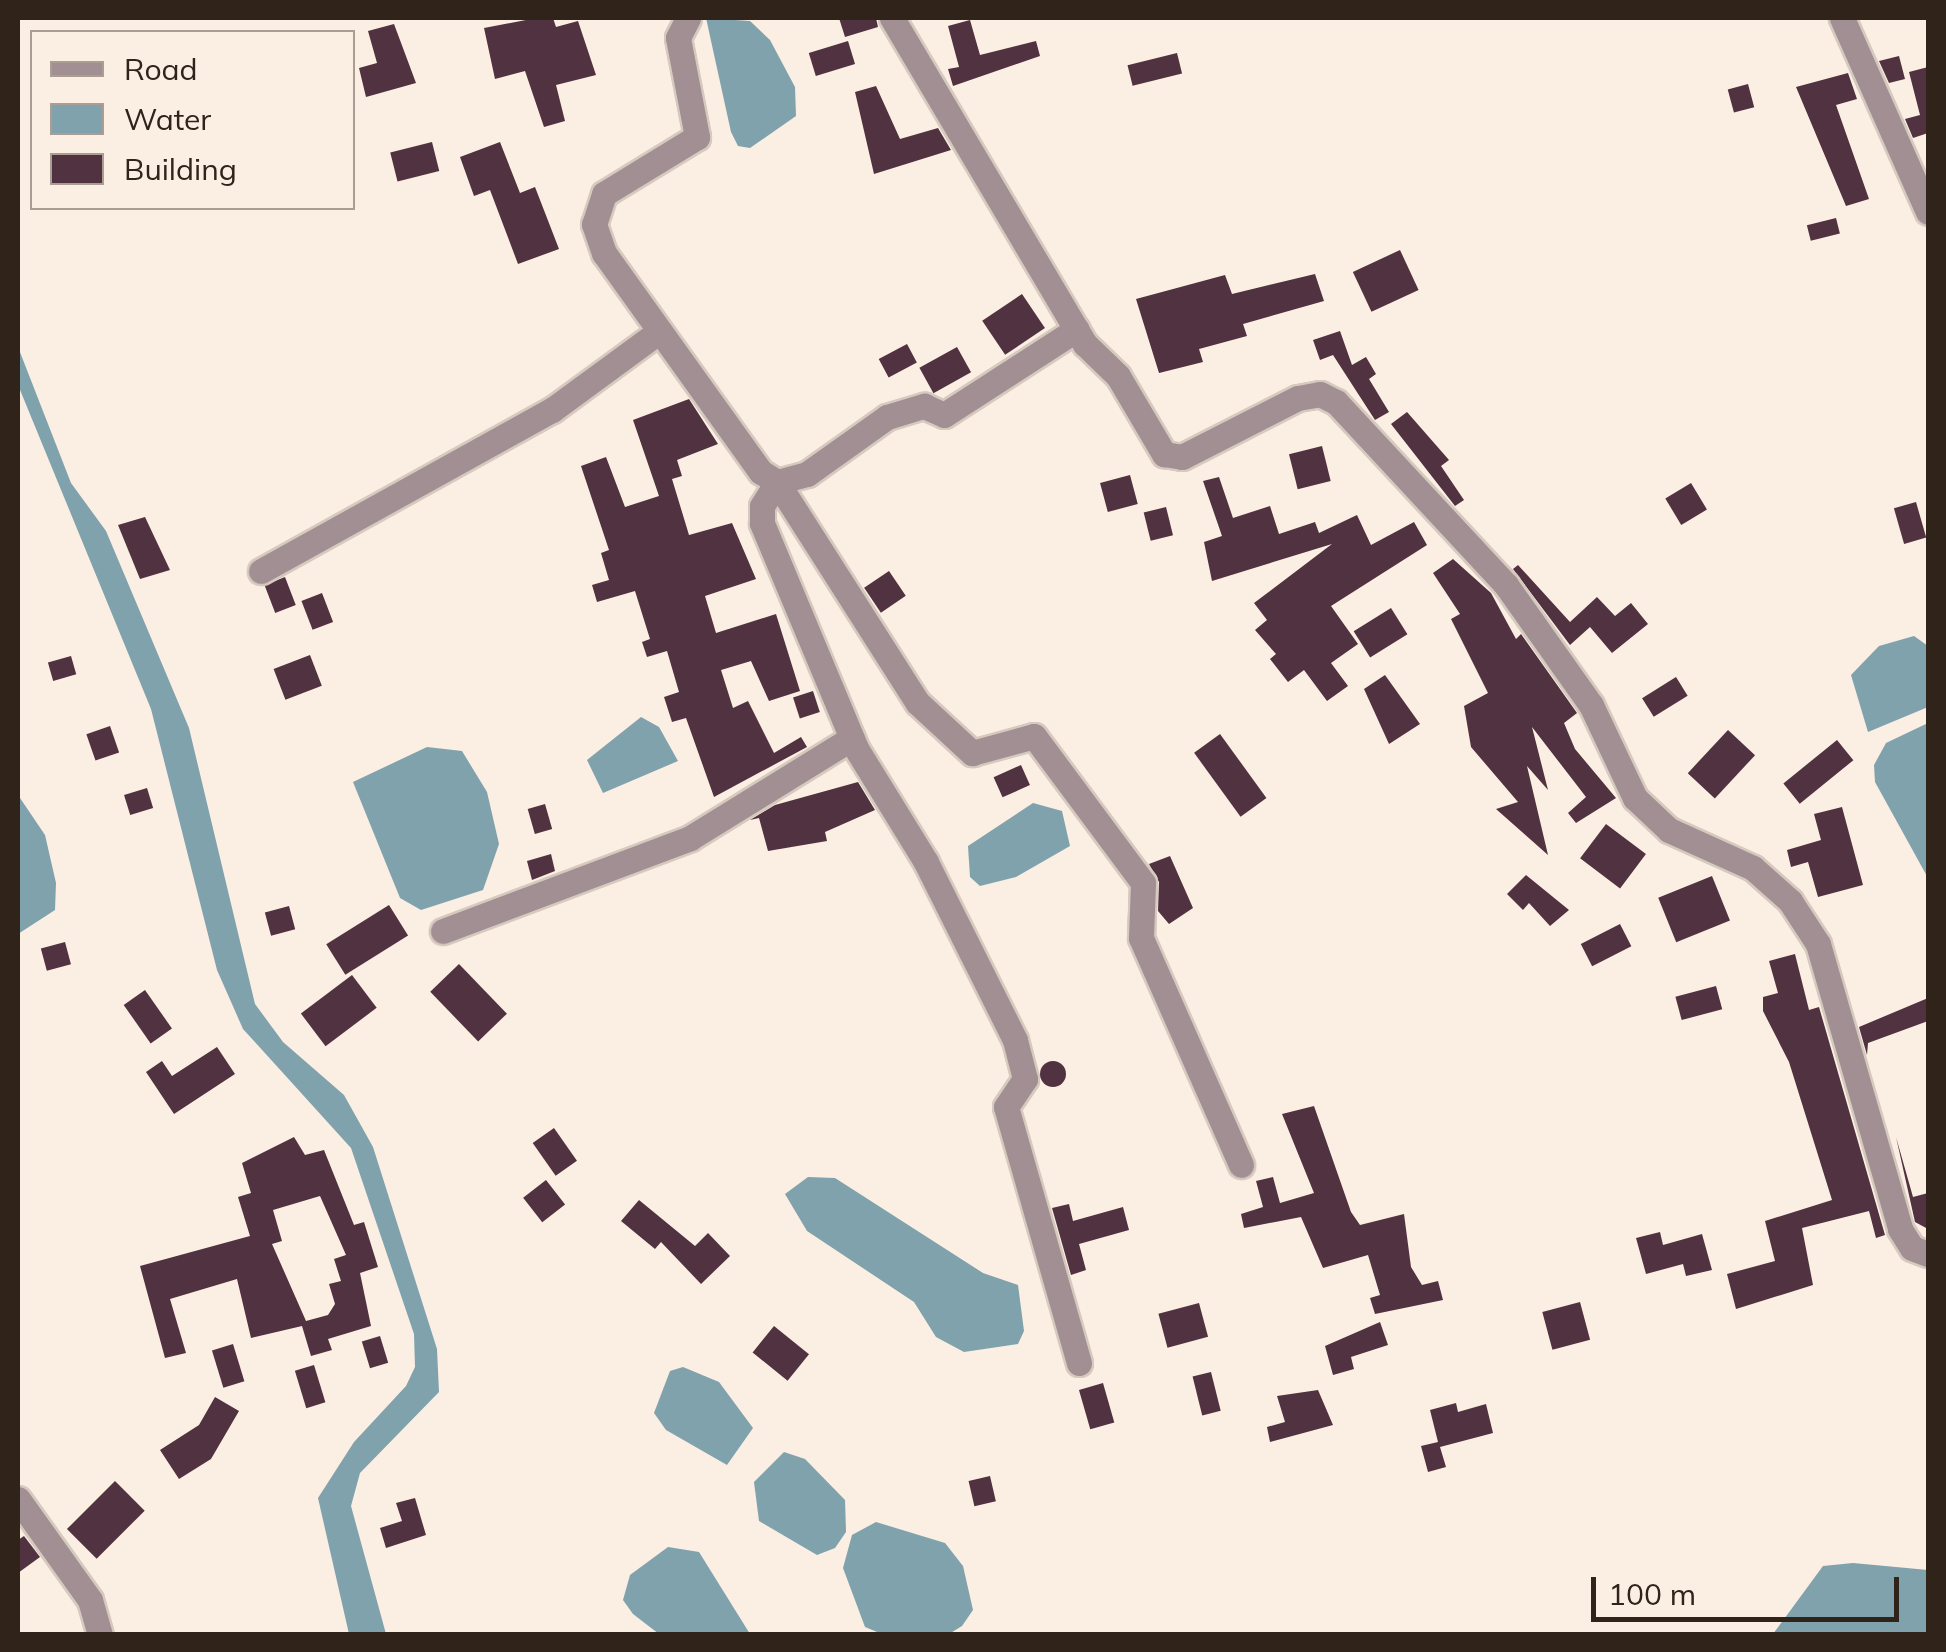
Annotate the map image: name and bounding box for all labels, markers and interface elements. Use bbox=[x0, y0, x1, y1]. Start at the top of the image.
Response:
legend bbox=[30, 30, 355, 210]
text: Road bbox=[124, 50, 198, 88]
text: Water bbox=[124, 100, 211, 138]
text: Building bbox=[124, 150, 237, 188]
scale bar bbox=[1596, 1557, 1904, 1619]
text: 100 m bbox=[1608, 1575, 1696, 1613]

